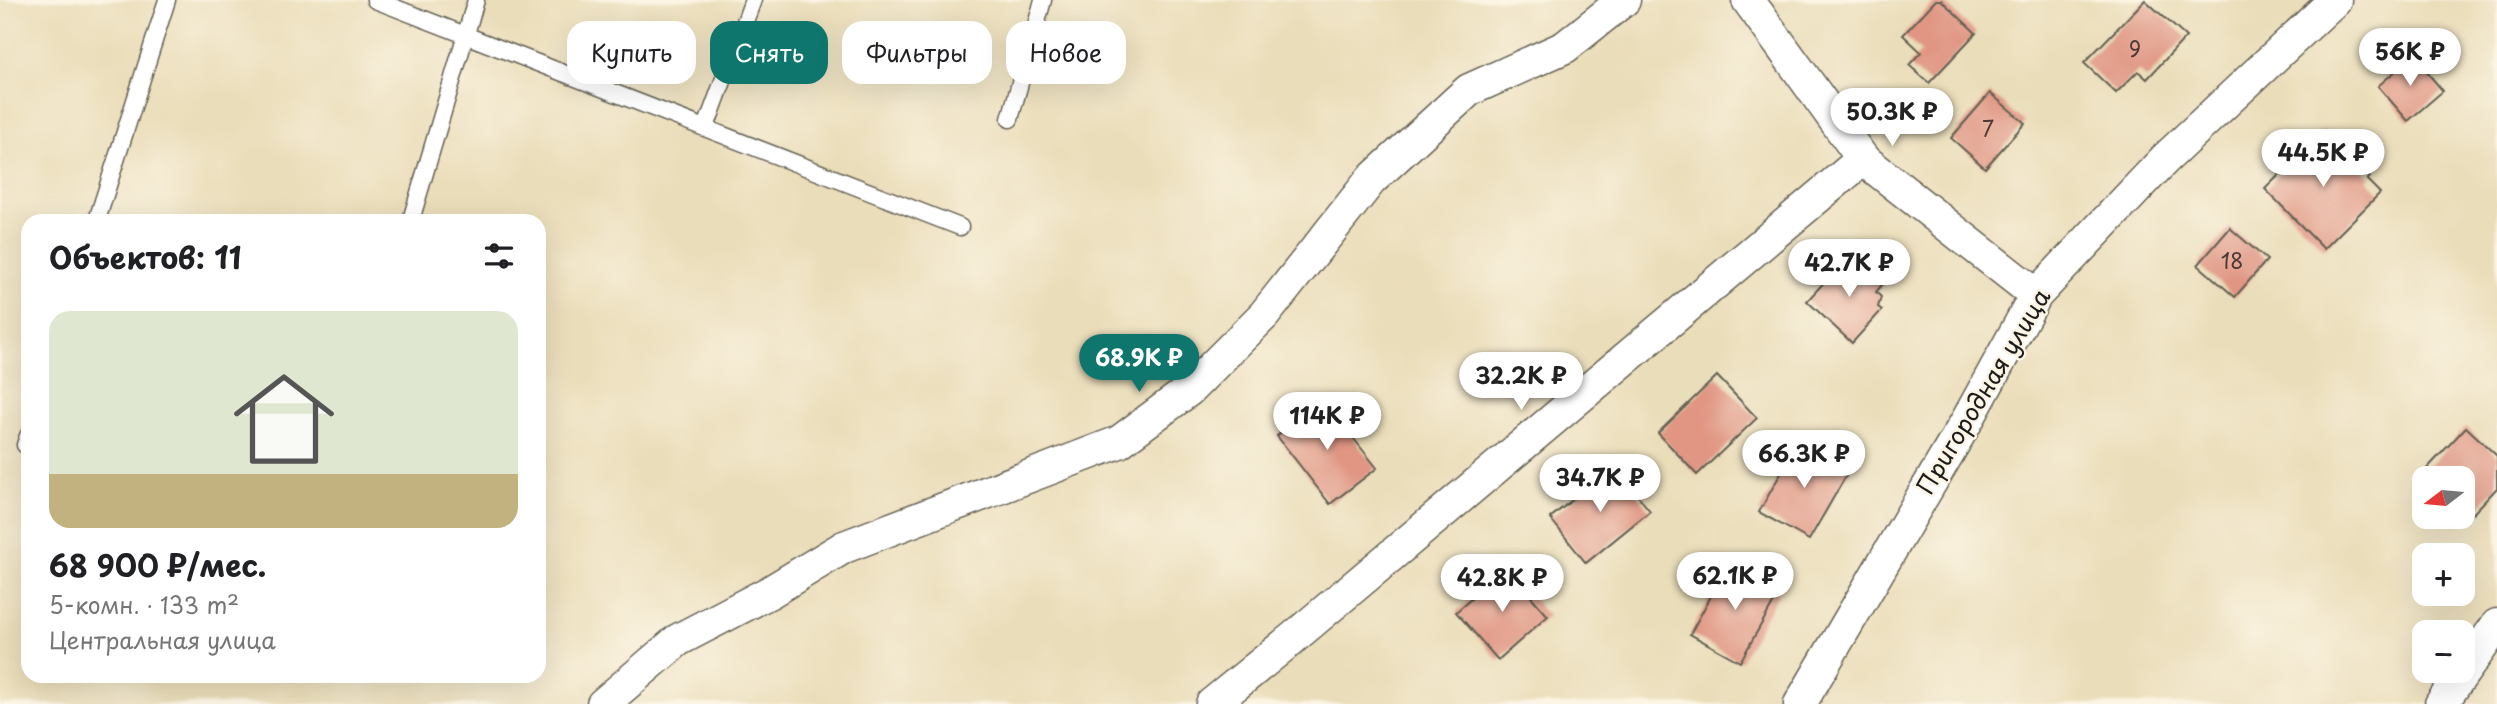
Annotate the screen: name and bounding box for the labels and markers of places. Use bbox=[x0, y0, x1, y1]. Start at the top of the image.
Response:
pin: 56K ₽ bbox=[2361, 28, 2459, 88]
pin: 50.3K ₽ bbox=[1827, 88, 1957, 148]
pin: 44.5K ₽ bbox=[2258, 130, 2388, 189]
pin: 42.7K ₽ bbox=[1784, 240, 1914, 299]
pin: 68.9K ₽ bbox=[1074, 334, 1204, 394]
pin: 32.2K ₽ bbox=[1456, 352, 1586, 412]
pin: 114K ₽ bbox=[1270, 392, 1384, 452]
pin: 66.3K ₽ bbox=[1739, 430, 1869, 490]
pin: 34.7K ₽ bbox=[1535, 454, 1665, 514]
pin: 62.1K ₽ bbox=[1670, 552, 1800, 612]
pin: 42.8K ₽ bbox=[1437, 554, 1567, 614]

